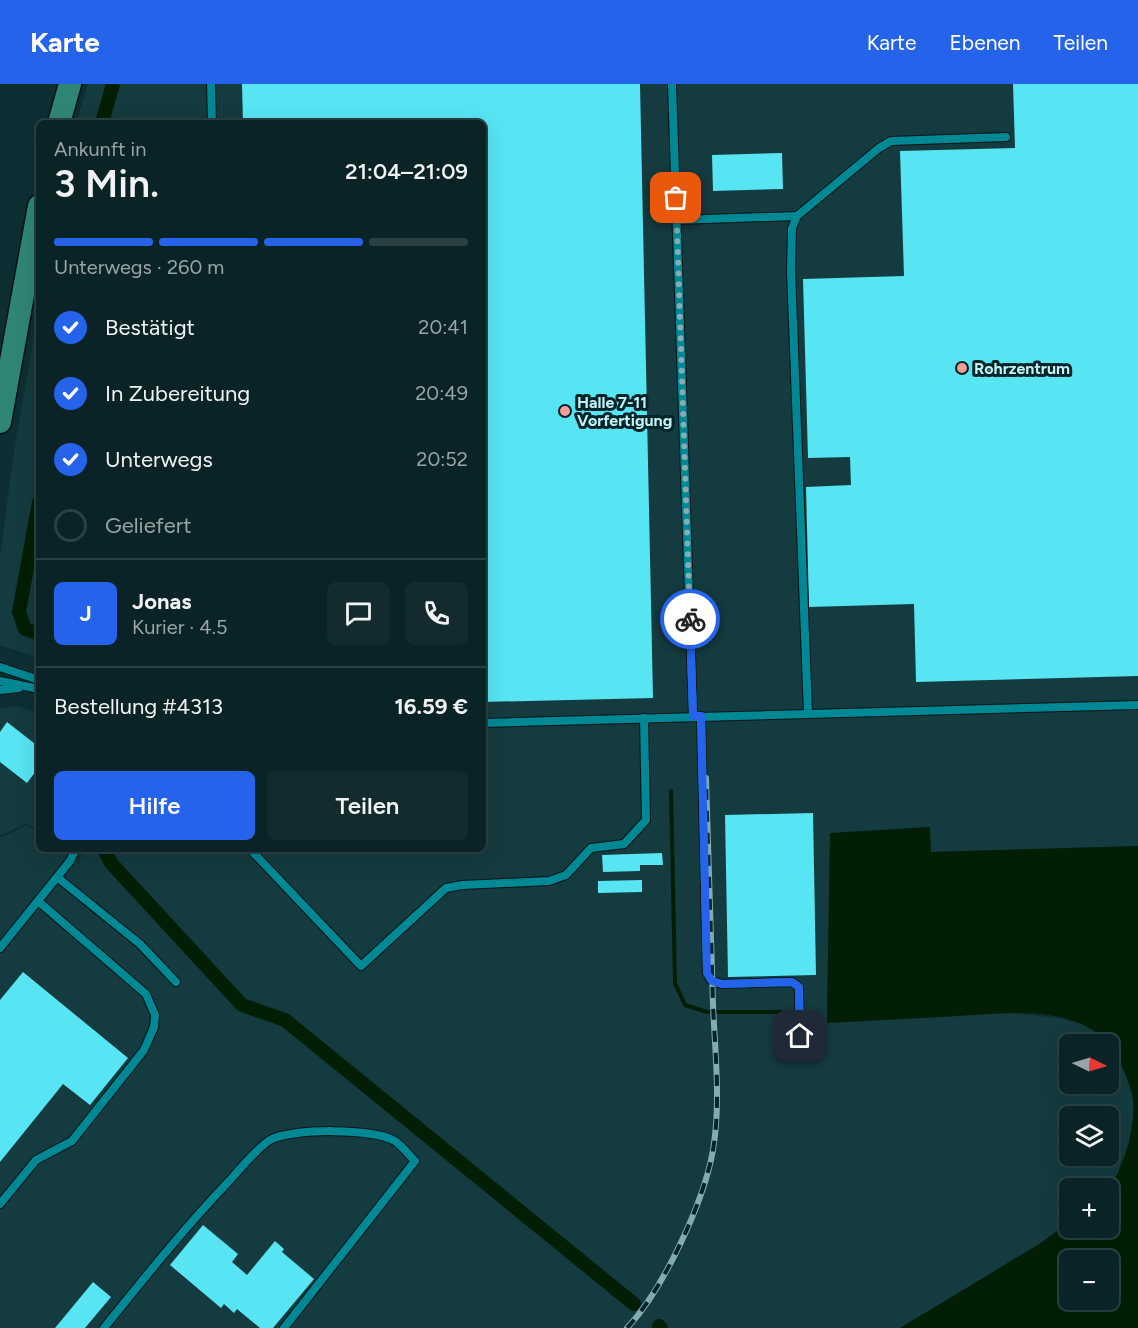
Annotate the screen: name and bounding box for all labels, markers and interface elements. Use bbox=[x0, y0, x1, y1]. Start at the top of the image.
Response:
text: Karte bbox=[30, 25, 100, 59]
text: Karte bbox=[867, 30, 916, 55]
text: Ebenen bbox=[949, 30, 1021, 55]
text: Teilen bbox=[1054, 30, 1108, 55]
text: Ankunft in bbox=[54, 137, 146, 161]
text: 21:04–21:09 bbox=[345, 158, 468, 185]
text: 3 Min. bbox=[54, 160, 159, 207]
pin bbox=[650, 172, 701, 223]
icon: bag bbox=[659, 181, 692, 214]
text: Unterwegs · 260 m bbox=[54, 255, 224, 279]
icon: check bbox=[54, 311, 87, 344]
text: Bestätigt bbox=[105, 314, 195, 341]
text: 20:41 bbox=[418, 315, 468, 339]
place label: Rohrzentrum bbox=[974, 359, 1070, 378]
marker: Rohrzentrum bbox=[955, 361, 969, 375]
icon: check bbox=[54, 377, 87, 410]
text: In Zubereitung bbox=[105, 380, 250, 407]
text: 20:49 bbox=[415, 381, 468, 405]
place label: Halle 7-11 Vorfertigung bbox=[577, 393, 672, 430]
marker: Halle 7-11 Vorfertigung bbox=[558, 404, 572, 418]
icon: check bbox=[54, 443, 87, 476]
text: Unterwegs bbox=[105, 446, 213, 473]
text: 20:52 bbox=[416, 447, 468, 471]
text: Geliefert bbox=[105, 512, 192, 539]
button: chat bbox=[327, 582, 390, 645]
button: phone bbox=[405, 582, 468, 645]
text: Jonas bbox=[132, 588, 191, 615]
courier bbox=[660, 589, 720, 649]
text: J bbox=[79, 600, 92, 627]
icon: bike bbox=[674, 603, 707, 636]
text: Kurier · 4.5 bbox=[132, 615, 227, 639]
text: Bestellung #4313 bbox=[54, 693, 223, 720]
text: 16.59 € bbox=[394, 693, 468, 720]
button: Hilfe bbox=[54, 771, 255, 840]
button: Teilen bbox=[267, 771, 468, 840]
pin bbox=[774, 1010, 825, 1061]
icon: home bbox=[783, 1019, 816, 1052]
north arrow bbox=[1059, 1034, 1119, 1094]
map controls bbox=[1059, 1034, 1119, 1310]
button: layers bbox=[1059, 1106, 1119, 1166]
button: + bbox=[1059, 1178, 1119, 1238]
button: − bbox=[1059, 1250, 1119, 1310]

